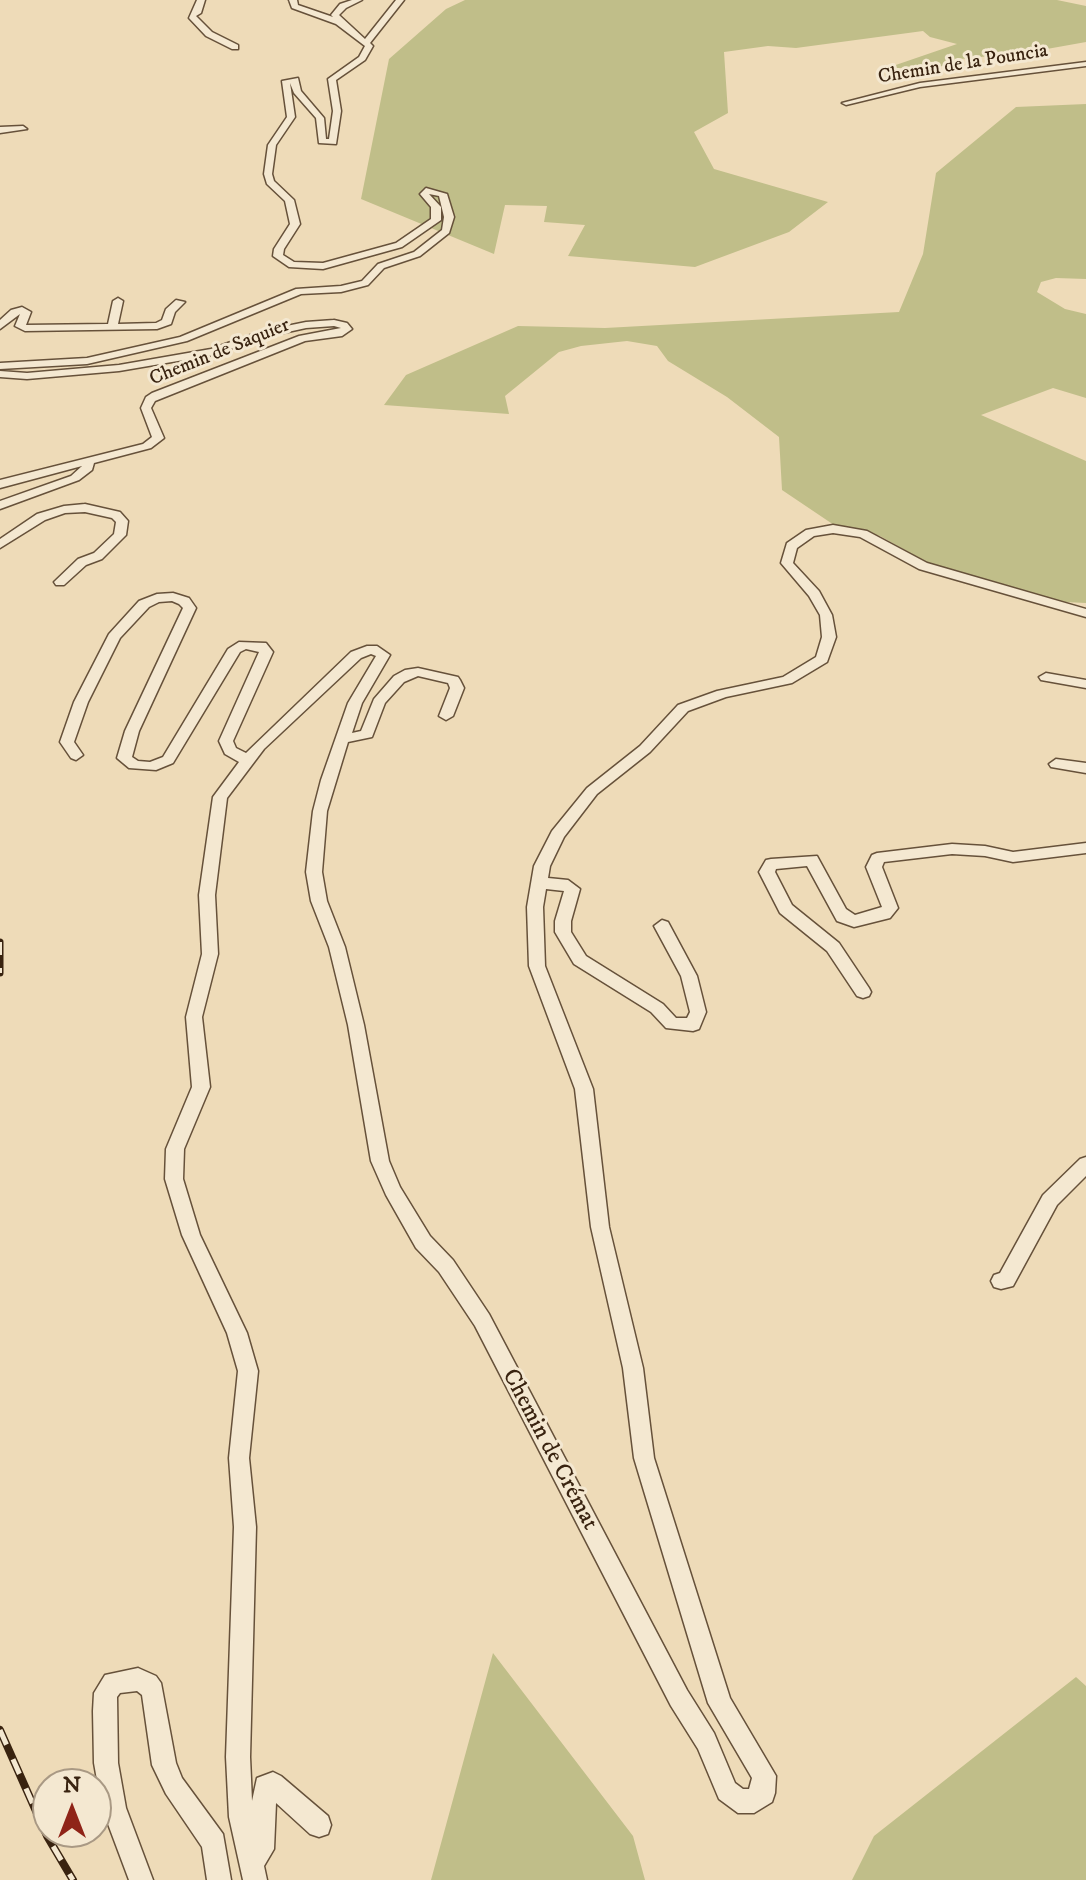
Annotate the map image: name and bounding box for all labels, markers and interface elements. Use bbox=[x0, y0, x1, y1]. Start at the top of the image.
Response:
street label: Chemin de la Pouncia bbox=[876, 40, 1050, 90]
street label: Chemin de Saquier bbox=[146, 314, 294, 392]
street label: Chemin de Crémat bbox=[495, 1365, 603, 1535]
north arrow bbox=[32, 1768, 112, 1848]
text: N bbox=[63, 1772, 81, 1799]

